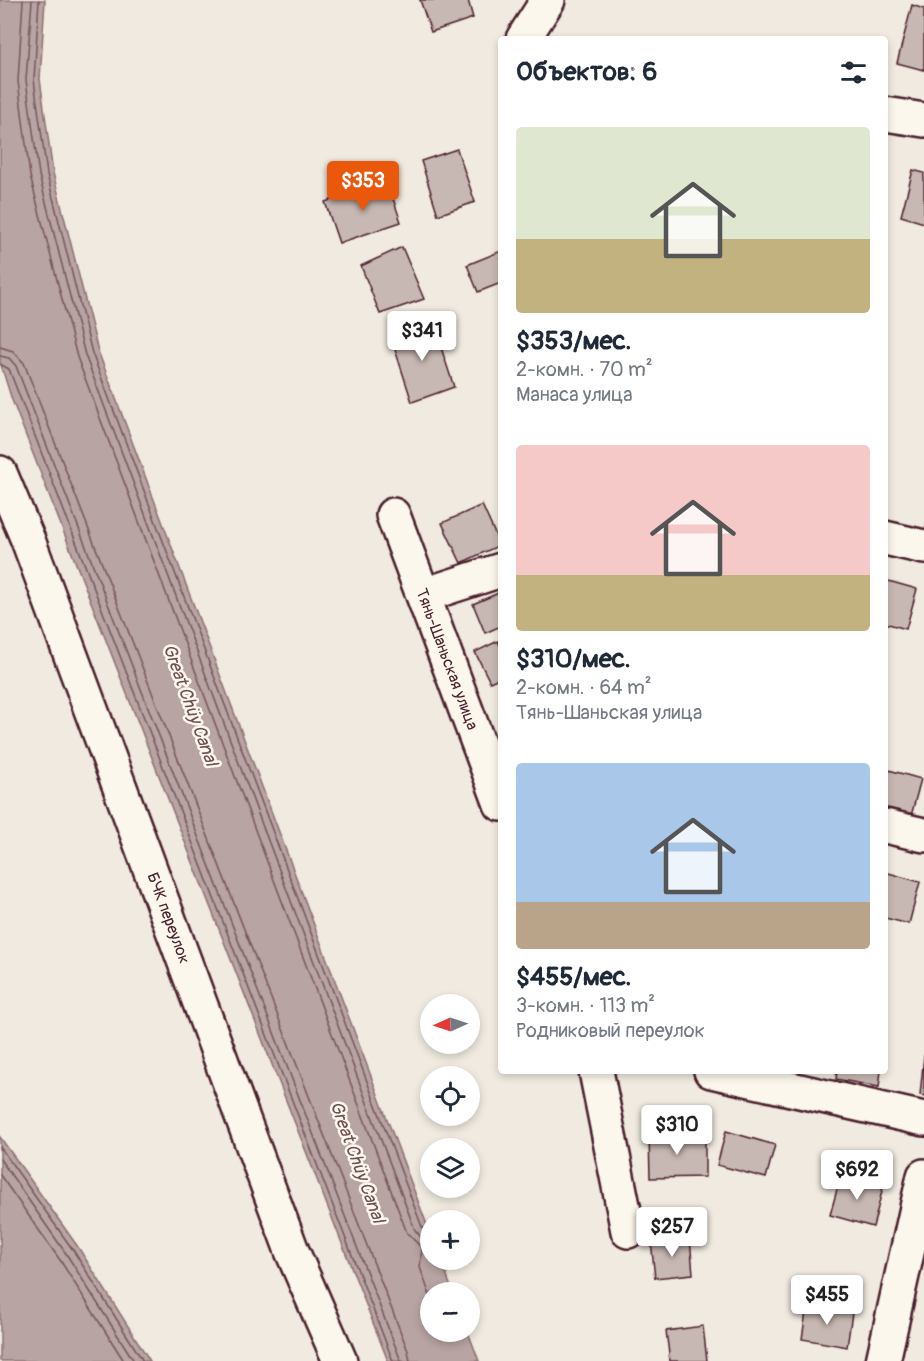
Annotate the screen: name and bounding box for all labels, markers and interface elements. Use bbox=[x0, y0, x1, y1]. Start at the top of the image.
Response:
text: Объектов: 6 bbox=[516, 56, 657, 88]
icon: filters bbox=[837, 56, 870, 89]
pin: $353 bbox=[327, 161, 399, 212]
icon: home bbox=[639, 166, 747, 274]
text: $353 bbox=[341, 168, 385, 193]
pin: $341 bbox=[386, 311, 458, 362]
text: $341 bbox=[401, 318, 443, 343]
text: $353/мес. bbox=[516, 325, 631, 357]
text: 2-комн. · 70 m² bbox=[516, 357, 653, 382]
text: Манаса улица bbox=[516, 382, 633, 407]
icon: home bbox=[639, 484, 747, 592]
street label: Тянь-Шаньская улица bbox=[411, 586, 482, 733]
water label: Great Chüy Canal bbox=[157, 641, 223, 771]
text: $310/мес. bbox=[516, 643, 631, 675]
text: 2-комн. · 64 m² bbox=[516, 675, 652, 700]
text: Тянь-Шаньская улица bbox=[516, 700, 702, 725]
icon: home bbox=[639, 802, 747, 910]
street label: БЧК переулок bbox=[142, 870, 194, 966]
text: $455/мес. bbox=[516, 961, 632, 993]
text: 3-комн. · 113 m² bbox=[516, 993, 655, 1018]
north arrow bbox=[420, 994, 480, 1054]
map controls bbox=[420, 994, 480, 1342]
text: Родниковый переулок bbox=[516, 1018, 705, 1043]
button: locate bbox=[420, 1066, 480, 1126]
water label: Great Chüy Canal bbox=[324, 1098, 390, 1228]
pin: $310 bbox=[641, 1105, 713, 1156]
text: $310 bbox=[655, 1112, 699, 1137]
button: layers bbox=[420, 1138, 480, 1198]
pin: $692 bbox=[821, 1150, 893, 1201]
text: $692 bbox=[835, 1157, 879, 1182]
pin: $257 bbox=[636, 1207, 708, 1258]
button: + bbox=[420, 1210, 480, 1270]
text: $257 bbox=[650, 1214, 694, 1239]
pin: $455 bbox=[791, 1275, 863, 1326]
button: − bbox=[420, 1282, 480, 1342]
text: $455 bbox=[805, 1282, 849, 1307]

